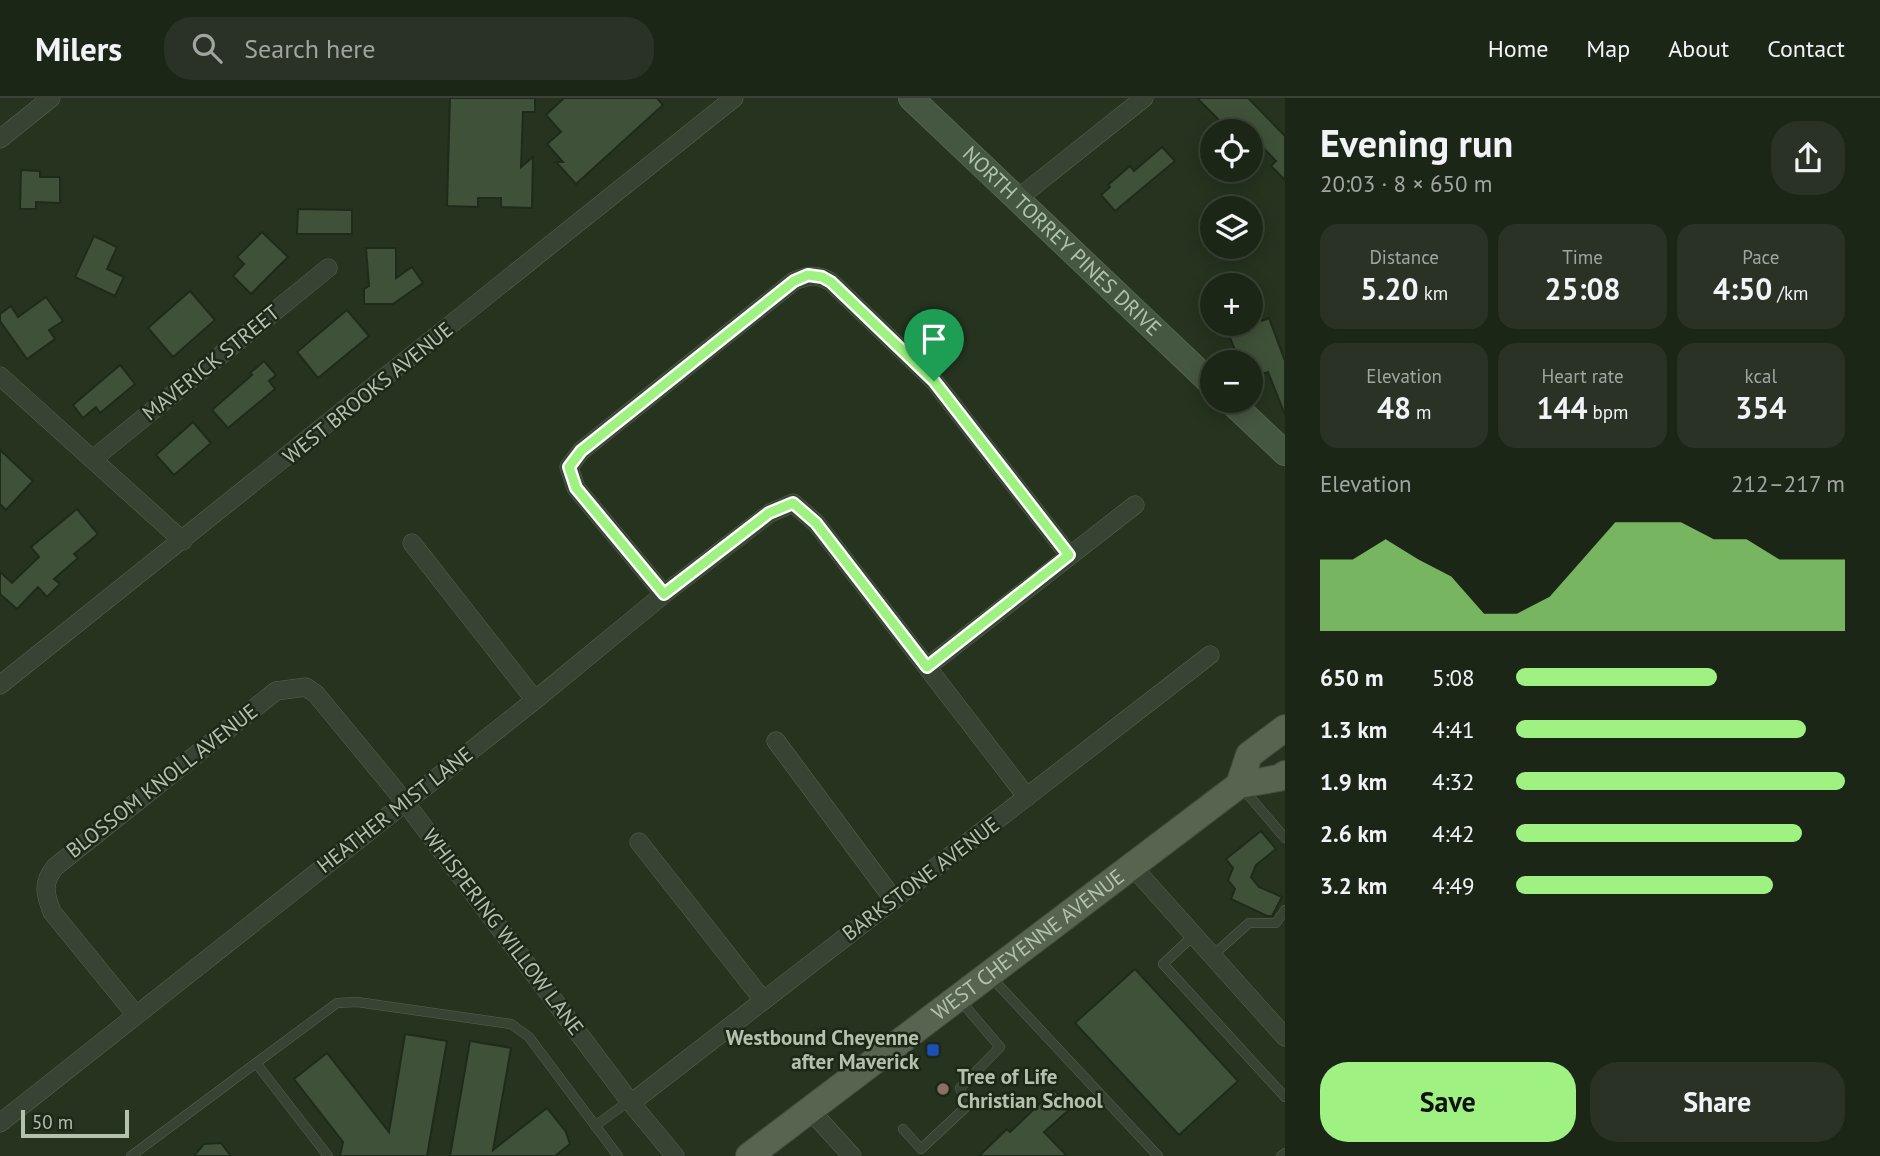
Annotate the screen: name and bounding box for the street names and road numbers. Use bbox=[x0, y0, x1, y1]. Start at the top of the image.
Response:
street label: NORTH TORREY PINES DRIVE bbox=[957, 140, 1167, 342]
street label: MAVERICK STREET bbox=[137, 299, 285, 426]
street label: WEST BROOKS AVENUE bbox=[277, 316, 458, 470]
street label: BLOSSOM KNOLL AVENUE bbox=[61, 697, 263, 864]
street label: HEATHER MIST LANE bbox=[311, 740, 478, 879]
street label: BARKSTONE AVENUE bbox=[837, 811, 1005, 947]
street label: WHISPERING WILLOW LANE bbox=[417, 823, 590, 1040]
street label: WEST CHEYENNE AVENUE bbox=[926, 863, 1129, 1026]

